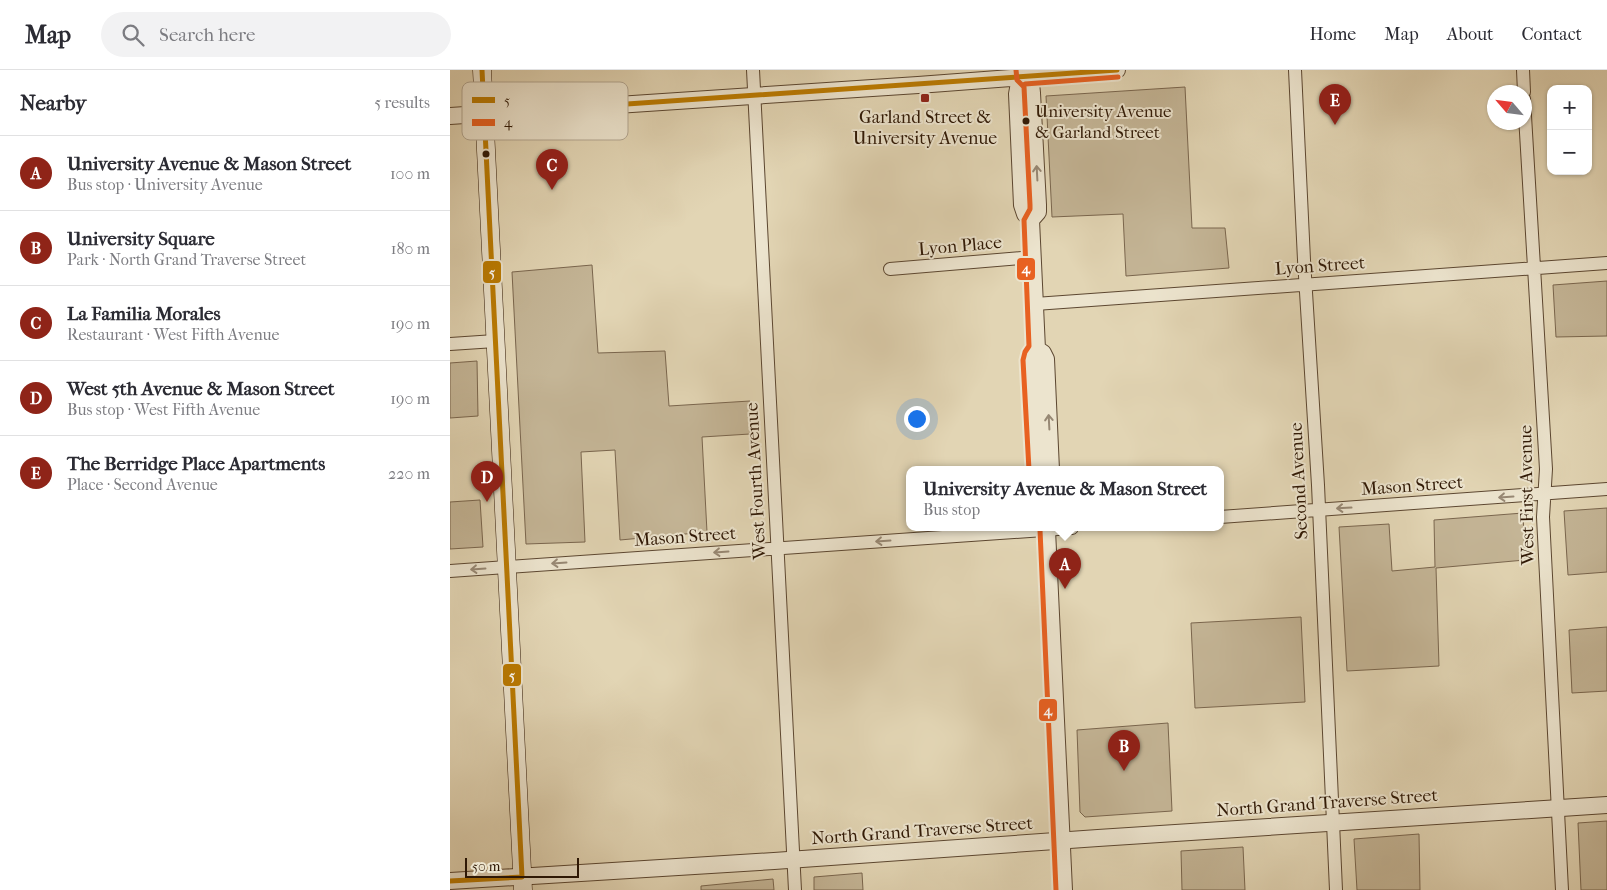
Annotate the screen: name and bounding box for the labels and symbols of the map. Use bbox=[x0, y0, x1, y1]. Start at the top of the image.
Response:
legend bbox=[462, 82, 628, 140]
pin: E bbox=[1319, 84, 1351, 125]
north arrow bbox=[1487, 85, 1532, 130]
text: 5 bbox=[504, 92, 510, 109]
marker: Garland Street & University Avenue bbox=[919, 92, 931, 104]
place label: University Avenue & Garland Street bbox=[1035, 101, 1172, 142]
place label: Garland Street & University Avenue bbox=[853, 107, 997, 149]
text: 4 bbox=[504, 114, 513, 131]
marker: University Avenue & Garland Street bbox=[1021, 116, 1031, 126]
unlabelled marker bbox=[481, 149, 491, 159]
pin: C bbox=[536, 149, 568, 190]
one-way arrow bbox=[1032, 166, 1041, 182]
street label: Lyon Place bbox=[917, 232, 1003, 260]
street label: Lyon Street bbox=[1274, 252, 1366, 280]
line badge: 4 bbox=[1016, 257, 1036, 281]
line badge: 5 bbox=[482, 260, 502, 284]
text: 4 bbox=[1021, 260, 1031, 277]
text: 5 bbox=[489, 264, 495, 281]
street label: West Fourth Avenue bbox=[741, 402, 771, 561]
your location bbox=[904, 406, 930, 432]
one-way arrow bbox=[1044, 414, 1054, 430]
street label: Second Avenue bbox=[1285, 422, 1313, 540]
street label: West First Avenue bbox=[1515, 425, 1539, 566]
pin: D bbox=[471, 461, 503, 502]
street label: Mason Street bbox=[1360, 472, 1464, 500]
one-way arrow bbox=[1498, 492, 1514, 501]
one-way arrow bbox=[1336, 504, 1352, 513]
street label: Mason Street bbox=[633, 523, 737, 551]
one-way arrow bbox=[876, 537, 892, 546]
one-way arrow bbox=[714, 548, 730, 557]
pin: A bbox=[1049, 548, 1081, 589]
one-way arrow bbox=[552, 559, 568, 568]
one-way arrow bbox=[470, 565, 486, 574]
line badge: 5 bbox=[502, 663, 522, 687]
text: 5 bbox=[509, 667, 515, 684]
line badge: 4 bbox=[1038, 698, 1058, 722]
text: 4 bbox=[1043, 702, 1053, 719]
pin: B bbox=[1108, 730, 1140, 771]
street label: North Grand Traverse Street bbox=[1216, 785, 1439, 821]
street label: North Grand Traverse Street bbox=[811, 813, 1034, 849]
scale bar bbox=[465, 855, 579, 878]

